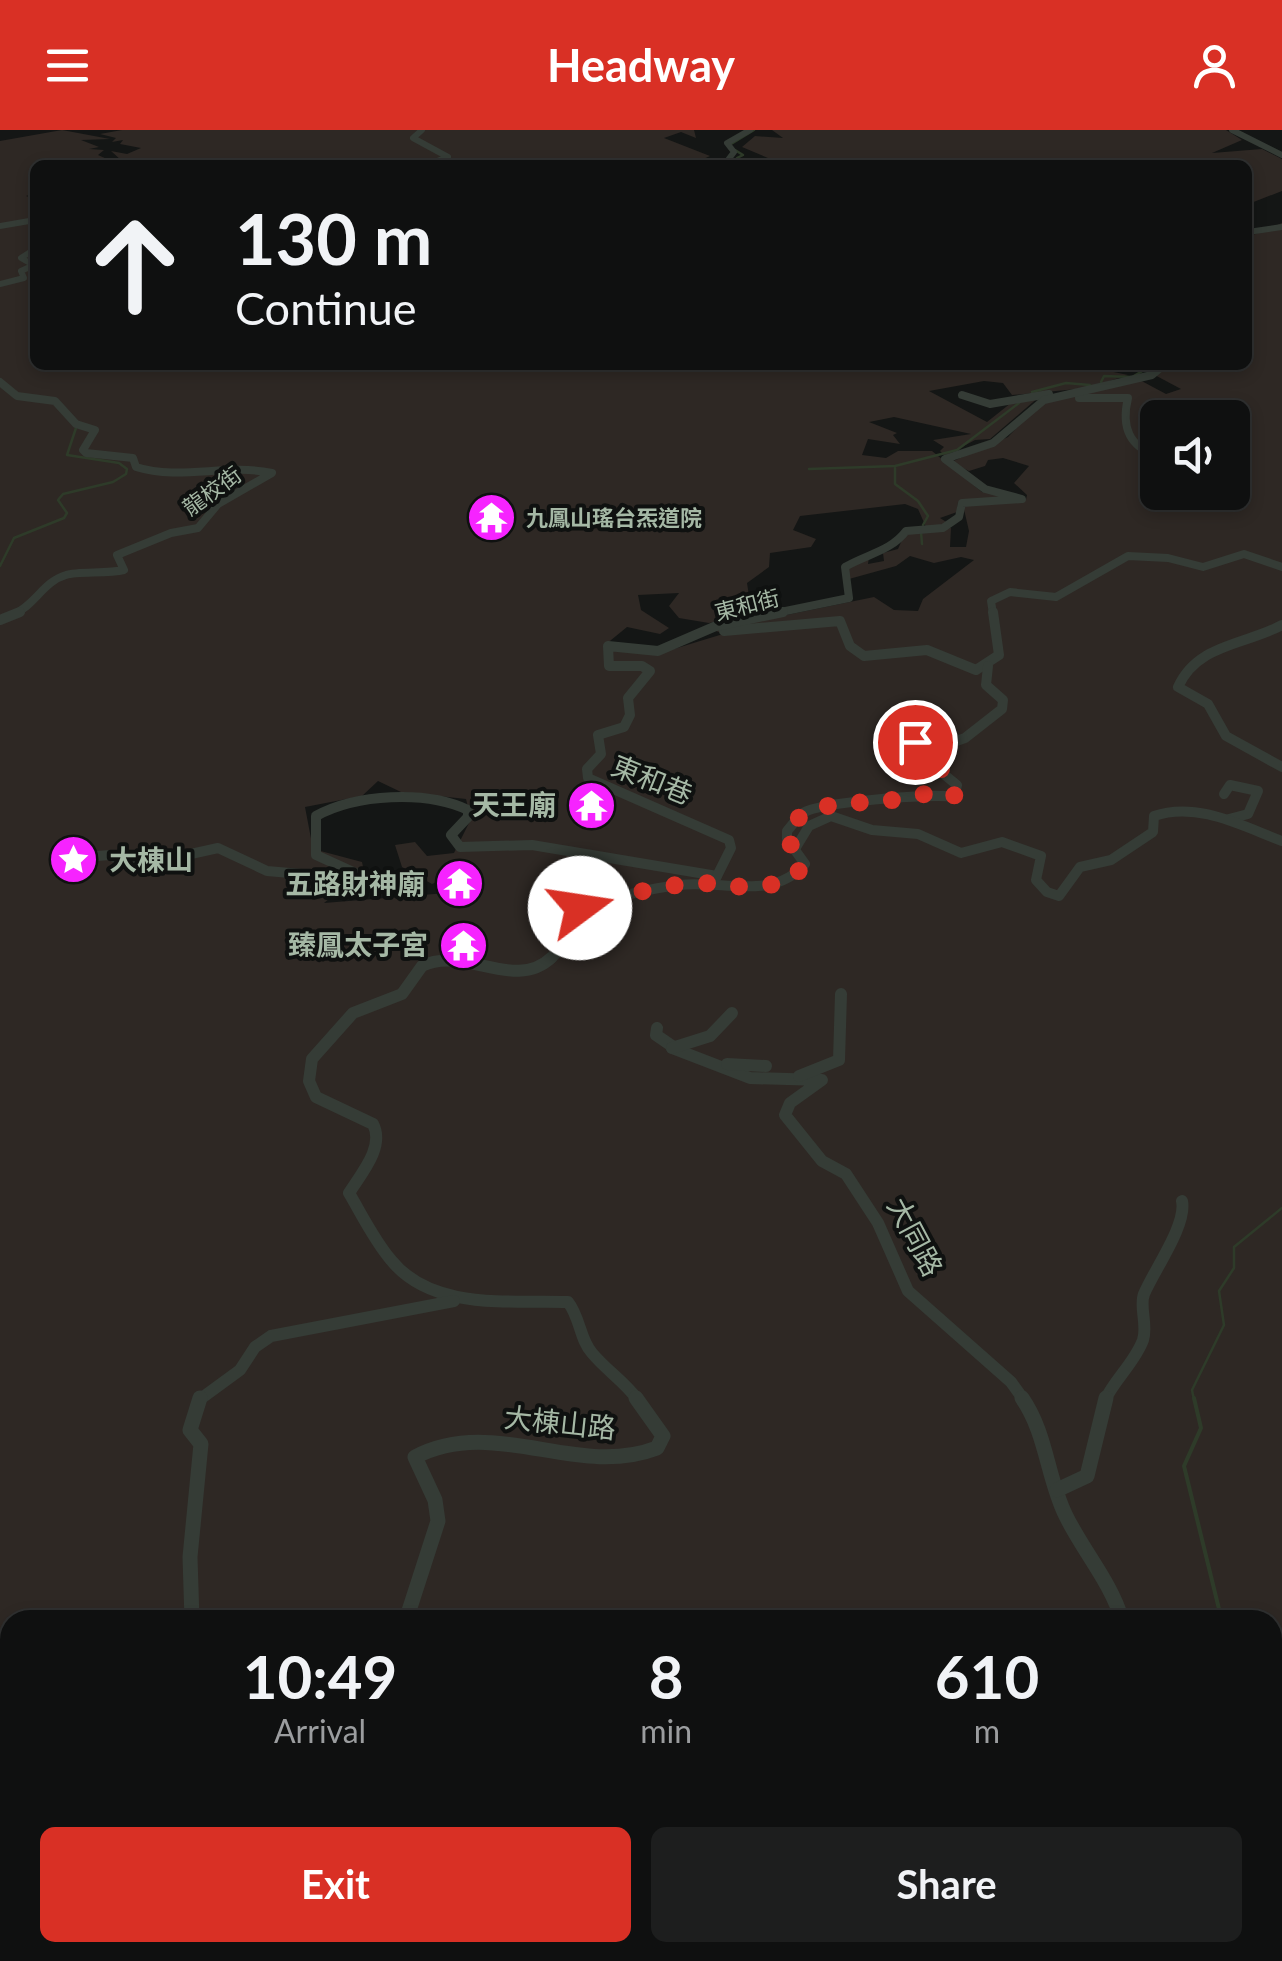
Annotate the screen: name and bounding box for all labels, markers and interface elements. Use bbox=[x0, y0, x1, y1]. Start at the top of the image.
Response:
icon: menu bbox=[40, 38, 95, 93]
text: Headway bbox=[547, 38, 735, 92]
icon: person bbox=[1187, 38, 1242, 93]
text: 130 m bbox=[235, 196, 432, 280]
icon: ahead bbox=[70, 200, 200, 330]
text: Continue bbox=[235, 281, 417, 335]
map controls bbox=[1140, 400, 1250, 510]
button: sound bbox=[1140, 400, 1250, 510]
street label: 龍校街 bbox=[177, 460, 246, 521]
temple icon: 九鳳山瑤台炁道院 bbox=[465, 492, 517, 544]
place label: 九鳳山瑤台炁道院 bbox=[526, 504, 702, 531]
street label: 東和街 bbox=[712, 583, 782, 626]
pin bbox=[873, 700, 958, 785]
icon: arrive bbox=[888, 715, 943, 770]
street label: 東和巷 bbox=[607, 748, 698, 811]
temple icon: 天王廟 bbox=[565, 779, 617, 831]
place label: 天王廟 bbox=[472, 787, 556, 821]
place icon: 大棟山 bbox=[48, 834, 100, 886]
place label: 大棟山 bbox=[109, 842, 193, 876]
position arrow bbox=[528, 856, 632, 960]
temple icon: 五路財神廟 bbox=[434, 858, 486, 910]
place label: 五路財神廟 bbox=[285, 866, 425, 900]
temple icon: 臻鳳太子宮 bbox=[437, 919, 489, 971]
place label: 臻鳳太子宮 bbox=[288, 927, 428, 961]
street label: 大同路 bbox=[881, 1191, 951, 1282]
street label: 大棟山路 bbox=[503, 1399, 618, 1445]
text: 10:49 bbox=[243, 1640, 397, 1712]
text: 8 bbox=[649, 1640, 684, 1712]
text: 610 bbox=[935, 1640, 1039, 1712]
text: Arrival bbox=[274, 1711, 366, 1750]
text: min bbox=[640, 1711, 692, 1750]
text: m bbox=[974, 1711, 1000, 1750]
button: Exit bbox=[40, 1827, 631, 1942]
button: Share bbox=[651, 1827, 1242, 1942]

